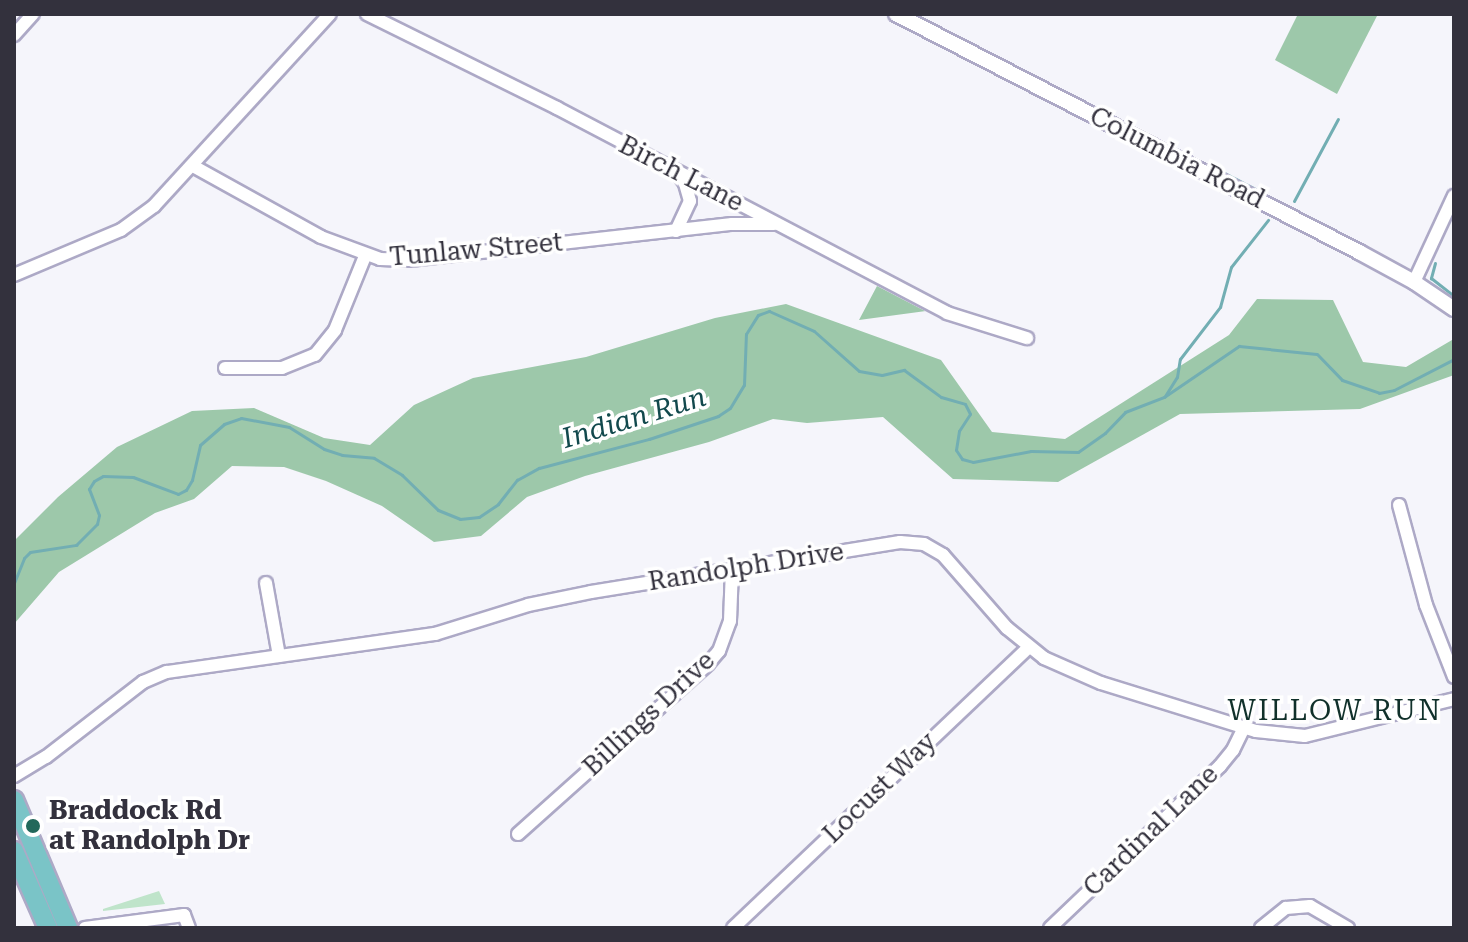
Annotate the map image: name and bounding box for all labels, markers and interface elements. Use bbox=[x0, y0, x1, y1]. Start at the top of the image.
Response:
street label: Columbia Road bbox=[1084, 101, 1270, 215]
street label: Birch Lane bbox=[614, 129, 748, 219]
street label: Tunlaw Street bbox=[388, 227, 564, 273]
water label: Indian Run bbox=[558, 380, 710, 456]
street label: Randolph Drive bbox=[646, 536, 846, 598]
street label: Billings Drive bbox=[577, 645, 721, 783]
district label: WILLOW RUN bbox=[1228, 694, 1442, 728]
street label: Locust Way bbox=[817, 726, 943, 850]
street label: Cardinal Lane bbox=[1077, 759, 1225, 903]
place label: Braddock Rd at Randolph Dr bbox=[49, 795, 250, 856]
marker: Braddock Rd at Randolph Dr bbox=[24, 817, 42, 835]

